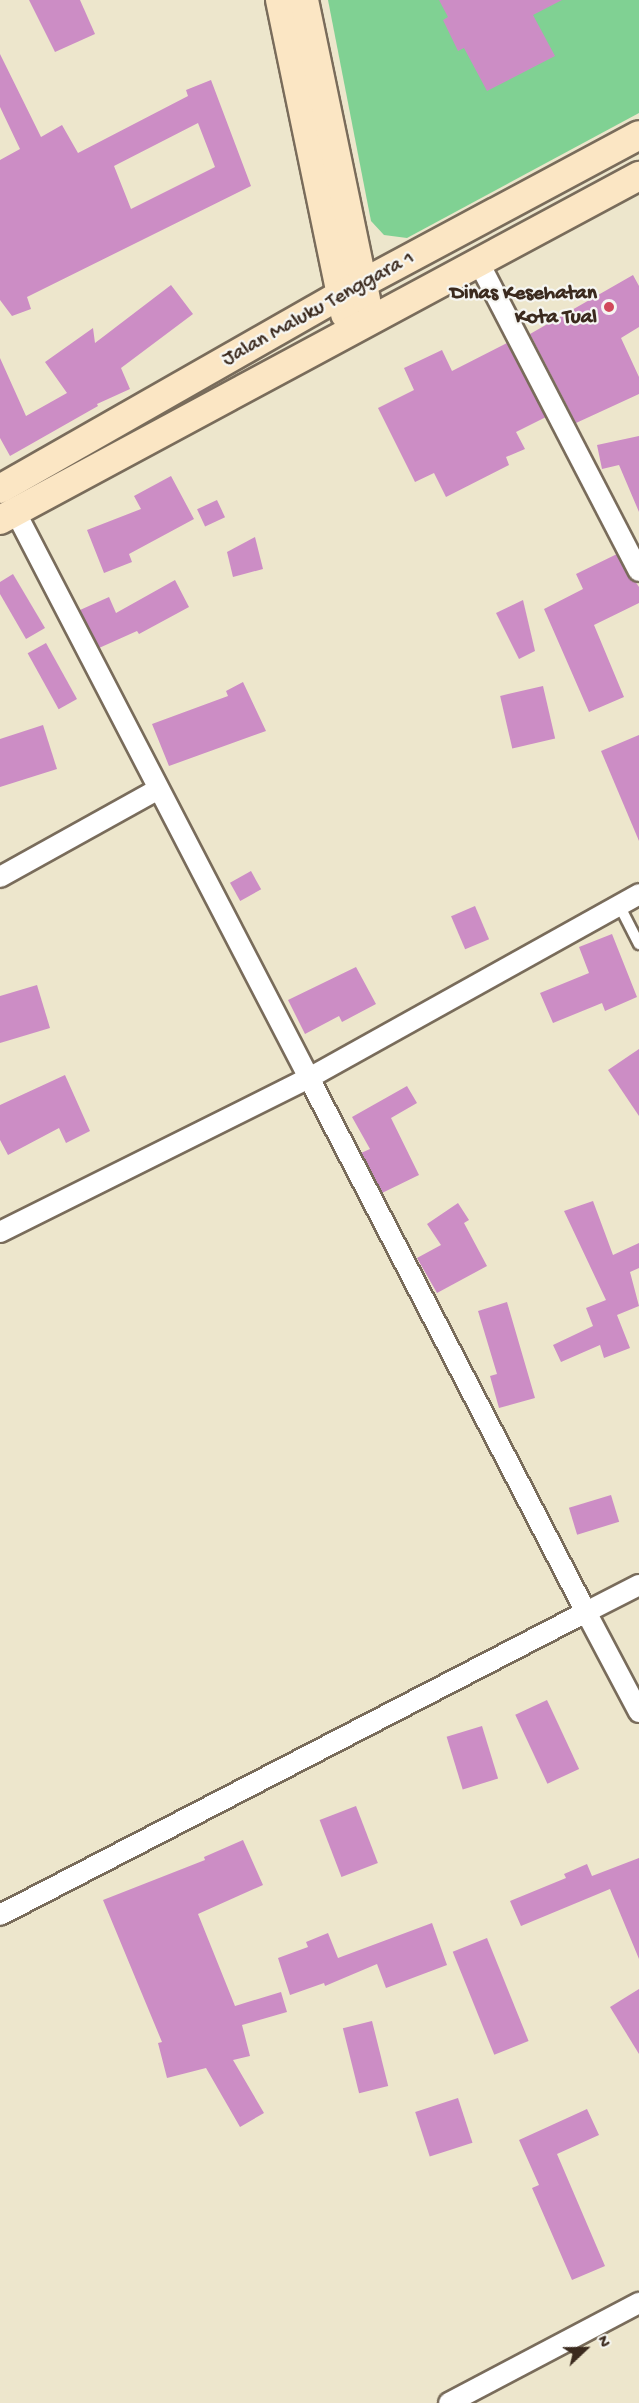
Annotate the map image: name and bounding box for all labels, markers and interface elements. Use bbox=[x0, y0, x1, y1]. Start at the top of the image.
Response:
street label: Jalan Maluku Tenggara 1 bbox=[218, 247, 420, 373]
place label: Dinas Kesehatan Kota Tual bbox=[450, 282, 597, 332]
marker: Dinas Kesehatan Kota Tual bbox=[602, 300, 616, 314]
north arrow bbox=[555, 2319, 615, 2379]
text: N bbox=[591, 2334, 613, 2350]

